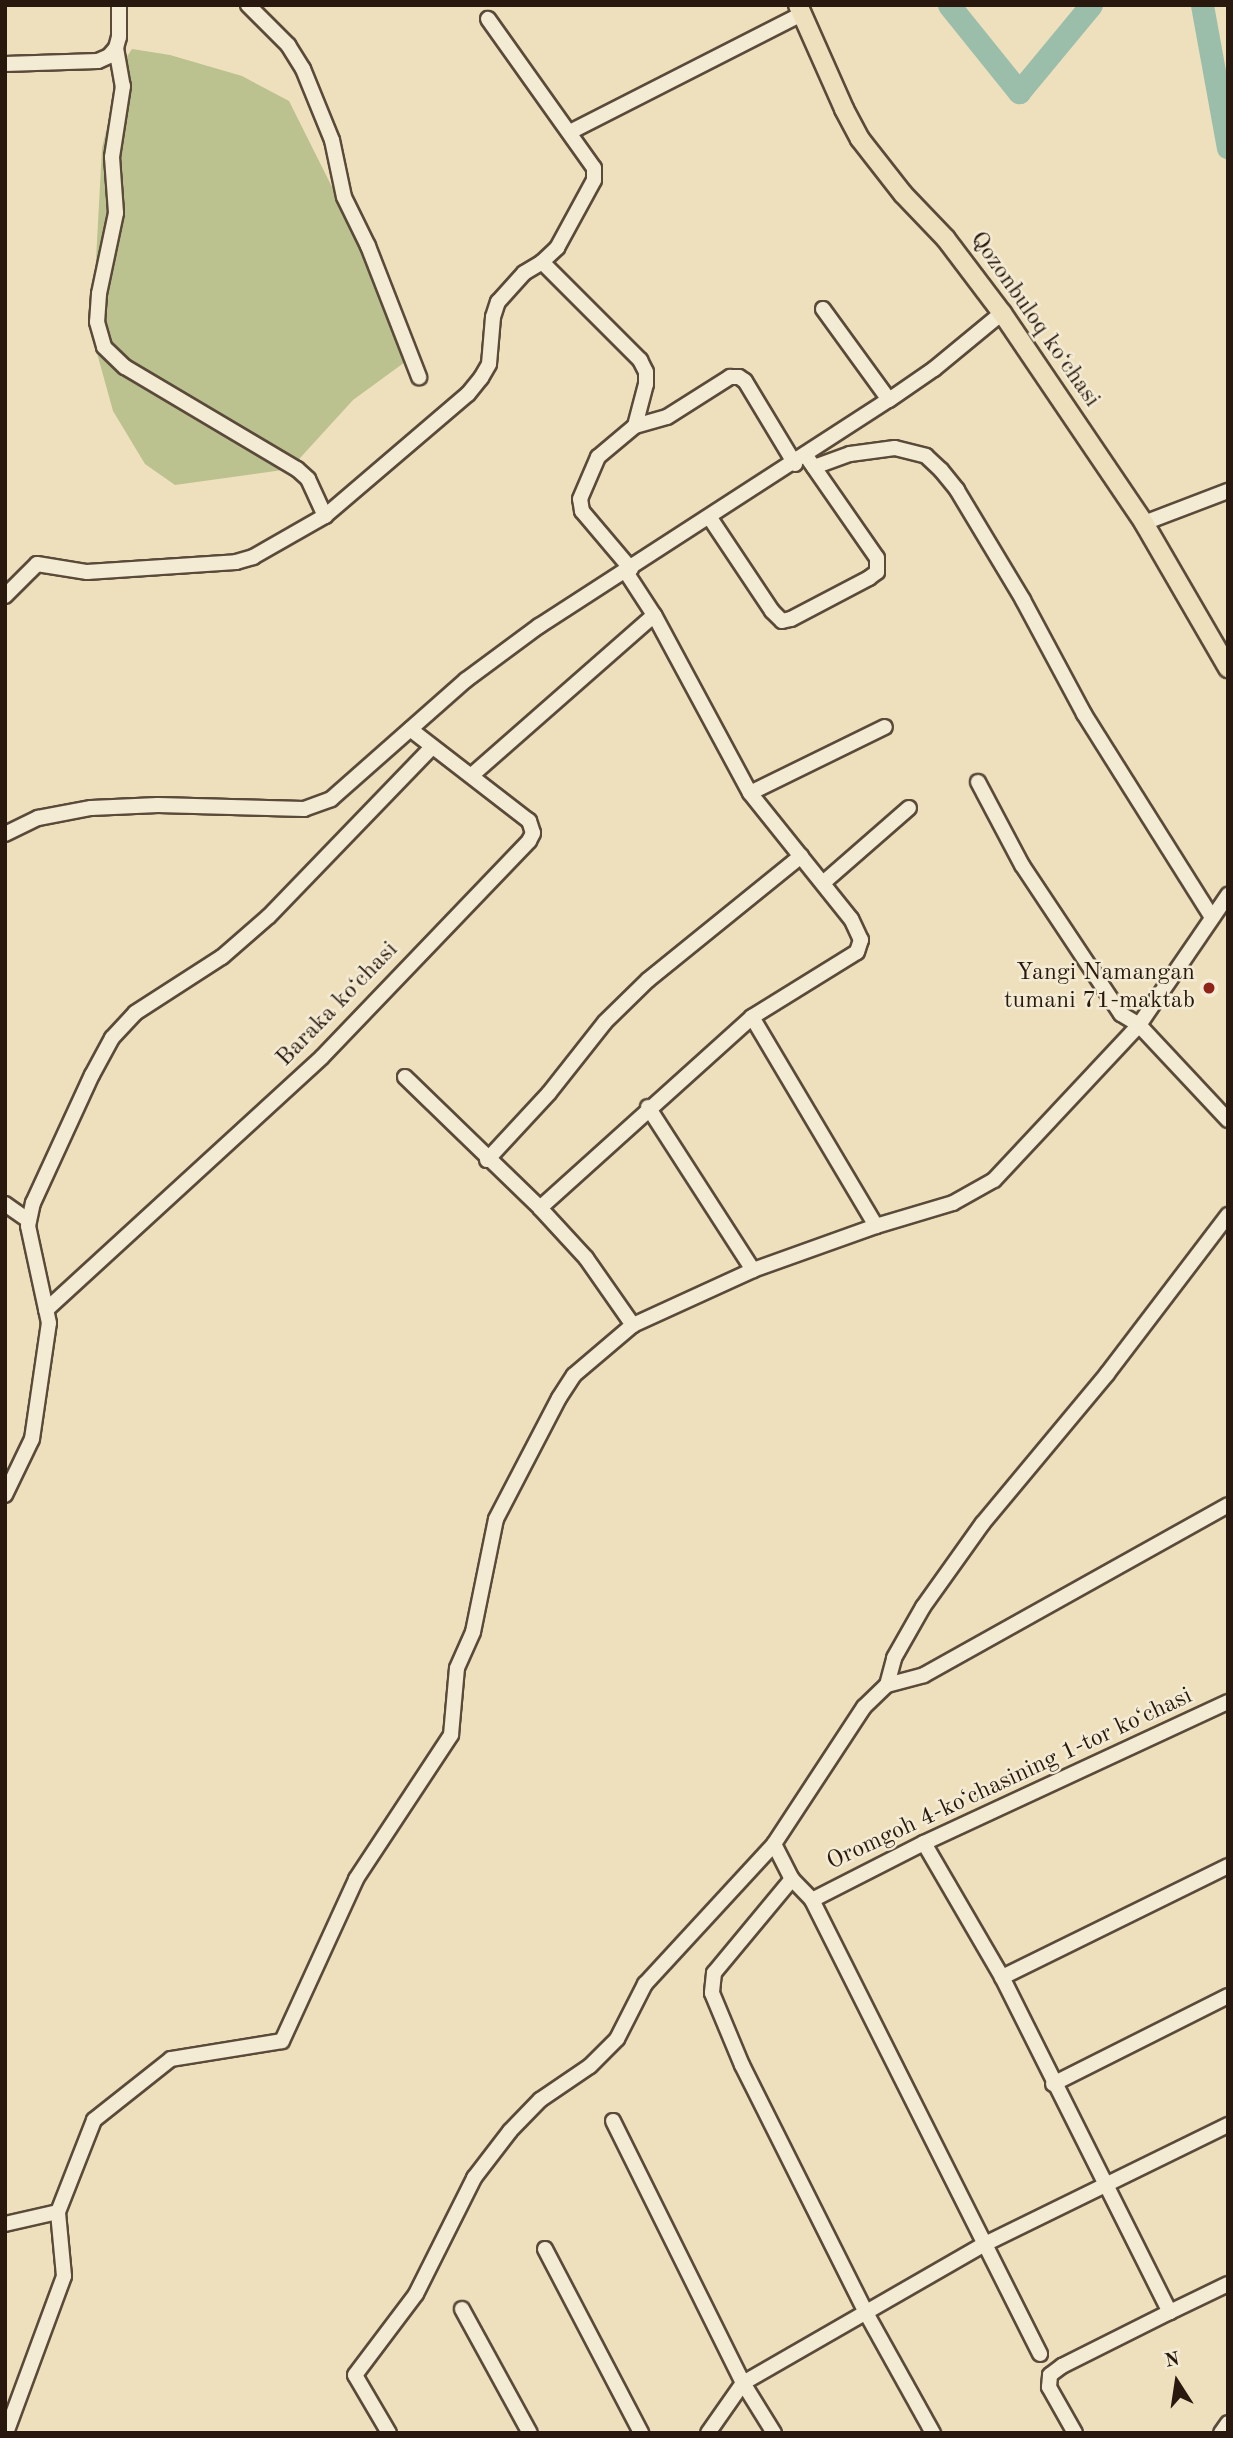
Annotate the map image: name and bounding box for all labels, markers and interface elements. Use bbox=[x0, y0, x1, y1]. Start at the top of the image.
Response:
street label: Qozonbuloq koʻchasi bbox=[963, 227, 1105, 413]
street label: Baraka koʻchasi bbox=[271, 937, 405, 1073]
place label: Yangi Namangan tumani 71-maktab bbox=[1004, 960, 1195, 1016]
marker: Yangi Namangan tumani 71-maktab bbox=[1201, 980, 1217, 996]
street label: Oromgoh 4-koʻchasining 1-tor koʻchasi bbox=[823, 1682, 1197, 1878]
north arrow bbox=[1142, 2347, 1212, 2417]
text: N bbox=[1163, 2350, 1182, 2372]

